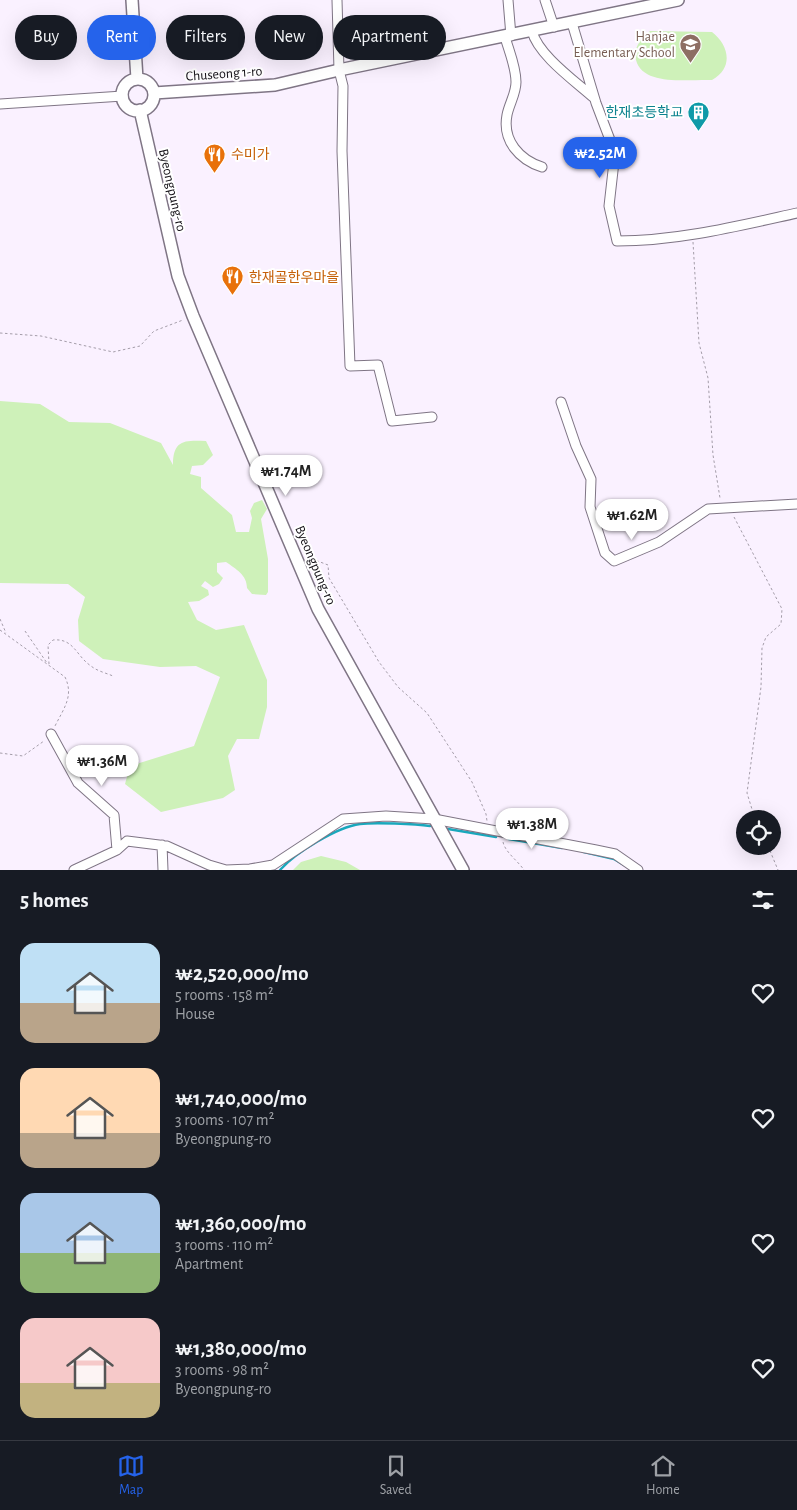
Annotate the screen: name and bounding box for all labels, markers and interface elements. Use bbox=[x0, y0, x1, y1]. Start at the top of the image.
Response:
chip: Buy bbox=[15, 15, 77, 60]
chip: Rent bbox=[87, 15, 156, 60]
chip: Filters bbox=[166, 15, 245, 60]
chip: New bbox=[255, 15, 323, 60]
chip: Apartment bbox=[333, 15, 446, 60]
place label: Hanjae Elementary School bbox=[574, 30, 675, 60]
school or university icon: Hanjae Elementary School bbox=[679, 32, 703, 63]
street label: Chuseong 1-ro bbox=[185, 64, 263, 84]
building icon: 한재초등학교 bbox=[687, 100, 711, 131]
place label: 한재초등학교 bbox=[606, 104, 683, 120]
pin: ₩2.52M bbox=[559, 136, 641, 179]
restaurant icon: 수미가 bbox=[203, 142, 227, 173]
text: ₩2.52M bbox=[574, 145, 626, 161]
place label: 수미가 bbox=[231, 147, 270, 162]
street label: Byeongpung-ro bbox=[156, 148, 188, 233]
restaurant icon: 한재골한우마을 bbox=[221, 265, 245, 296]
place label: 한재골한우마을 bbox=[249, 270, 339, 285]
pin: ₩1.74M bbox=[245, 454, 327, 497]
text: ₩1.74M bbox=[261, 463, 311, 479]
pin: ₩1.62M bbox=[591, 498, 673, 541]
text: ₩1.62M bbox=[606, 507, 658, 523]
street label: Byeongpung-ro bbox=[292, 524, 338, 607]
pin: ₩1.36M bbox=[61, 744, 143, 787]
text: ₩1.36M bbox=[77, 753, 127, 769]
pin: ₩1.38M bbox=[491, 808, 573, 850]
map controls bbox=[736, 810, 781, 855]
button: locate bbox=[736, 810, 781, 855]
text: ₩1.38M bbox=[507, 816, 557, 832]
icon: filters bbox=[749, 886, 777, 914]
text: 5 homes bbox=[20, 890, 89, 911]
icon: home bbox=[60, 963, 120, 1023]
text: ₩2,520,000/mo bbox=[175, 963, 309, 984]
icon: heart bbox=[749, 979, 777, 1007]
text: 5 rooms · 158 m² bbox=[175, 987, 274, 1003]
text: House bbox=[175, 1006, 215, 1022]
icon: home bbox=[60, 1088, 120, 1148]
text: ₩1,740,000/mo bbox=[175, 1088, 307, 1109]
icon: heart bbox=[749, 1104, 777, 1132]
text: 3 rooms · 107 m² bbox=[175, 1112, 274, 1128]
text: Byeongpung-ro bbox=[175, 1131, 271, 1147]
icon: home bbox=[60, 1213, 120, 1273]
text: ₩1,360,000/mo bbox=[175, 1213, 306, 1234]
icon: heart bbox=[749, 1229, 777, 1257]
text: 3 rooms · 110 m² bbox=[175, 1237, 273, 1253]
text: Apartment bbox=[175, 1256, 243, 1272]
icon: home bbox=[60, 1338, 120, 1398]
text: ₩1,380,000/mo bbox=[175, 1338, 307, 1359]
icon: heart bbox=[749, 1354, 777, 1382]
text: 3 rooms · 98 m² bbox=[175, 1362, 269, 1378]
text: Byeongpung-ro bbox=[175, 1381, 271, 1397]
tab: Map bbox=[117, 1452, 145, 1499]
tab: Saved bbox=[380, 1452, 412, 1499]
tab: Home bbox=[646, 1452, 680, 1499]

